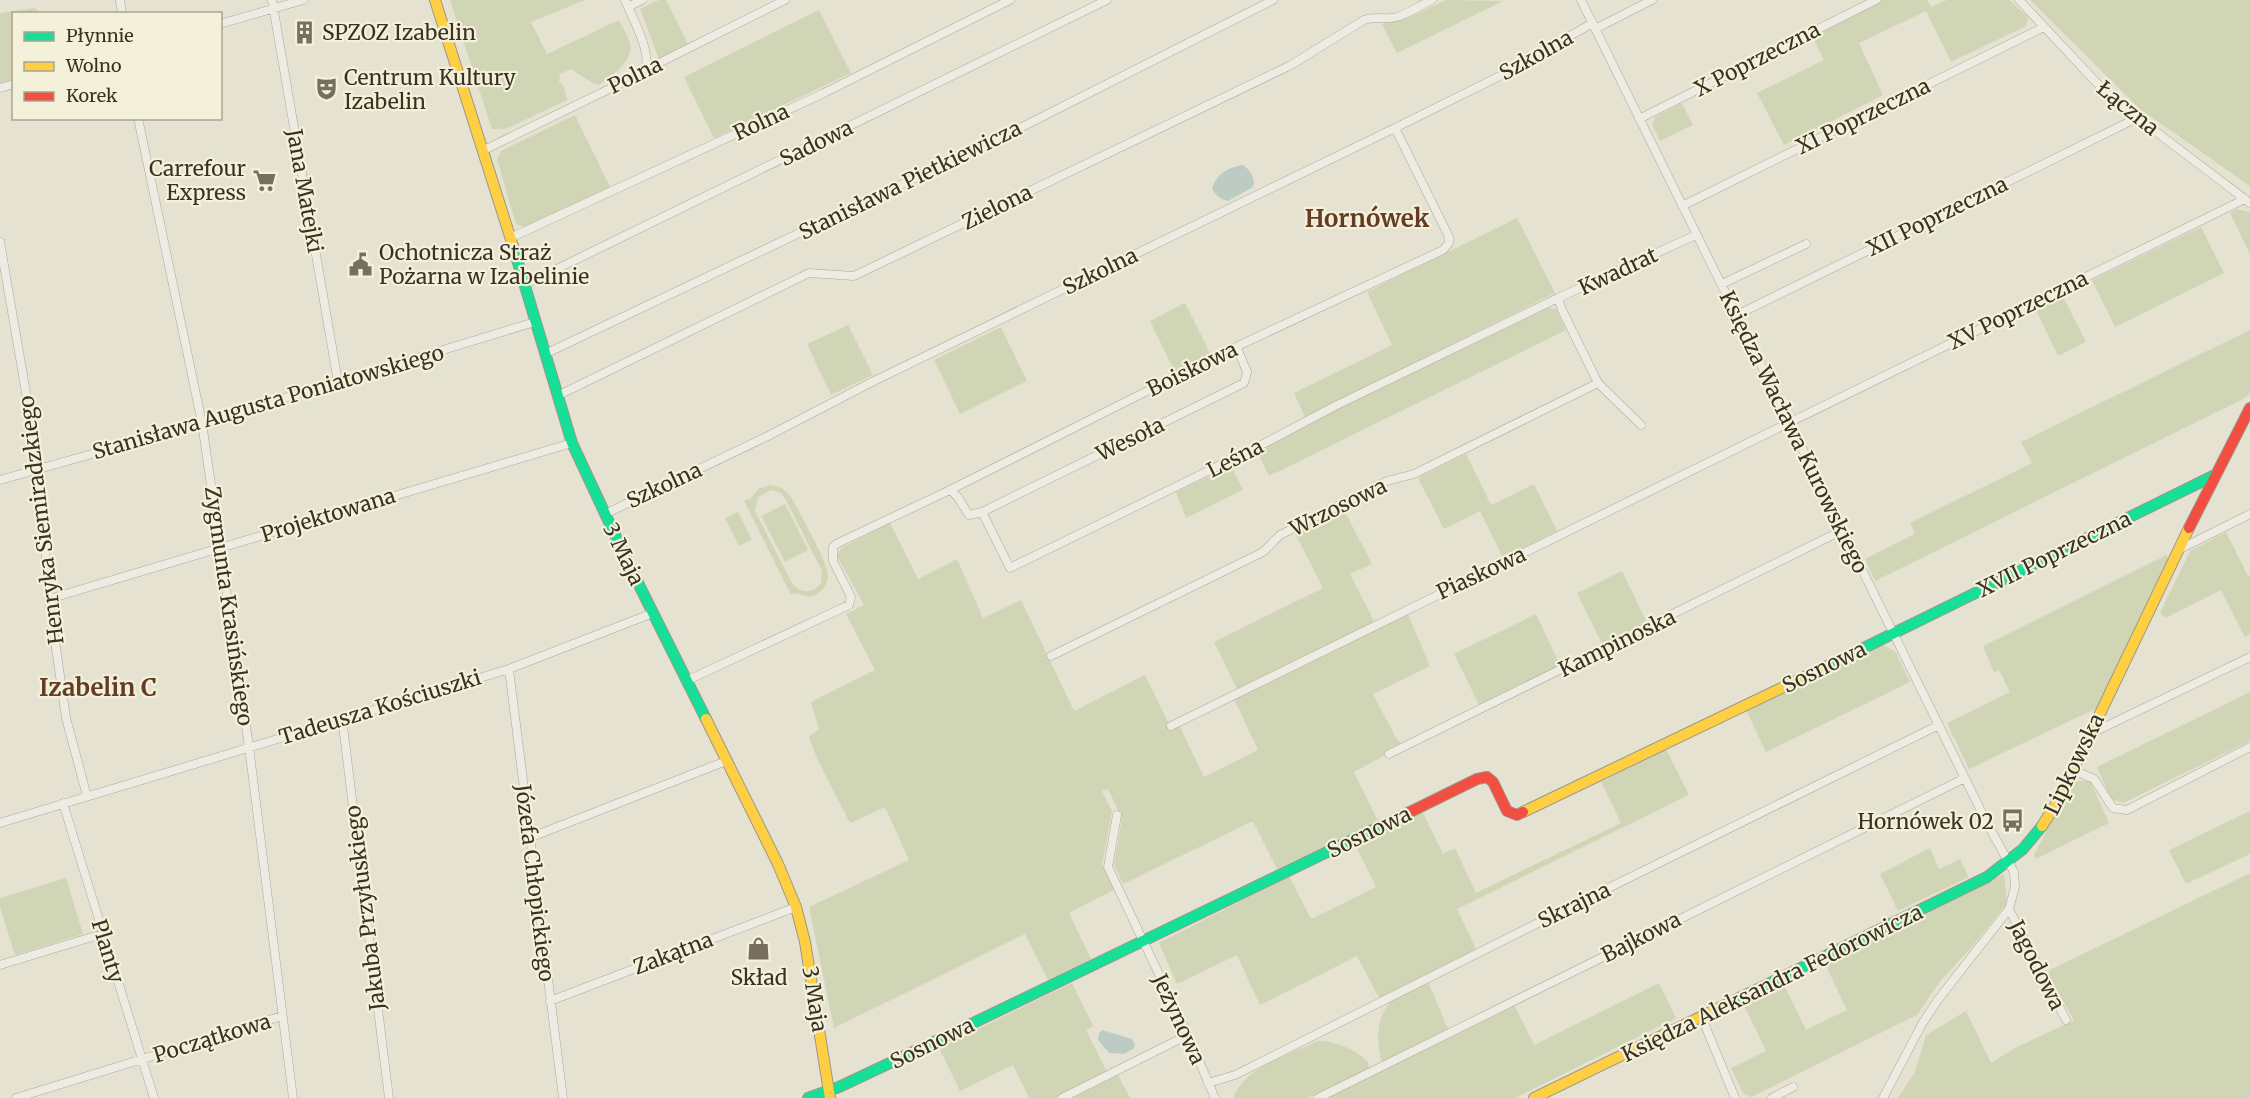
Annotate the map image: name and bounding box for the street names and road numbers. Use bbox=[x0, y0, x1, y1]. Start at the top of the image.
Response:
street label: X Poprzeczna bbox=[1689, 16, 1825, 102]
street label: Szkolna bbox=[1494, 24, 1578, 86]
street label: Polna bbox=[603, 50, 667, 100]
street label: XI Poprzeczna bbox=[1792, 72, 1934, 160]
street label: Łączna bbox=[2091, 75, 2165, 141]
street label: Rolna bbox=[729, 97, 793, 147]
street label: Sadowa bbox=[775, 114, 857, 172]
street label: Stanisława Pietkiewicza bbox=[794, 114, 1026, 246]
street label: Jana Matejki bbox=[281, 126, 329, 255]
street label: XII Poprzeczna bbox=[1862, 170, 2012, 262]
street label: Zielona bbox=[957, 178, 1037, 236]
street label: Szkolna bbox=[1058, 241, 1142, 301]
street label: Kwadrat bbox=[1574, 241, 1662, 301]
street label: XV Poprzeczna bbox=[1944, 264, 2092, 356]
street label: Księdza Wacława Kurowskiego bbox=[1714, 286, 1874, 578]
street label: Boiskowa bbox=[1142, 335, 1242, 403]
street label: Stanisława Augusta Poniatowskiego bbox=[89, 339, 447, 465]
street label: Henryka Siemiradzkiego bbox=[12, 394, 70, 646]
street label: Wesoła bbox=[1091, 411, 1169, 467]
street label: Leśna bbox=[1202, 432, 1268, 484]
street label: Szkolna bbox=[622, 456, 706, 514]
street label: Wrzosowa bbox=[1284, 472, 1391, 543]
street label: Projektowana bbox=[258, 482, 398, 548]
street label: Zygmunta Krasińskiego bbox=[199, 484, 259, 728]
street label: XVII Poprzeczna bbox=[1972, 505, 2136, 603]
street label: 3 Maja bbox=[597, 518, 651, 590]
street label: Piaskowa bbox=[1432, 541, 1530, 605]
street label: Kampinoska bbox=[1554, 603, 1680, 683]
street label: Sosnowa bbox=[1778, 635, 1870, 699]
street label: Tadeusza Kościuszki bbox=[276, 663, 485, 751]
street label: Lipkowska bbox=[2038, 709, 2110, 819]
street label: Józefa Chłopickiego bbox=[509, 782, 561, 983]
street label: Sosnowa bbox=[1323, 800, 1415, 864]
street label: Jakuba Przyłuskiego bbox=[339, 804, 391, 1013]
street label: Skrajna bbox=[1533, 876, 1615, 934]
street label: Księdza Aleksandra Fedorowicza bbox=[1617, 898, 1927, 1068]
street label: Bajkowa bbox=[1597, 906, 1685, 968]
street label: Jagodowa bbox=[2002, 915, 2071, 1015]
street label: Planty bbox=[86, 916, 131, 987]
street label: Zakątna bbox=[629, 925, 717, 981]
street label: 3 Maja bbox=[796, 964, 834, 1034]
street label: Jeżynowa bbox=[1146, 968, 1212, 1069]
street label: Początkowa bbox=[150, 1007, 274, 1069]
street label: Sosnowa bbox=[886, 1011, 978, 1075]

